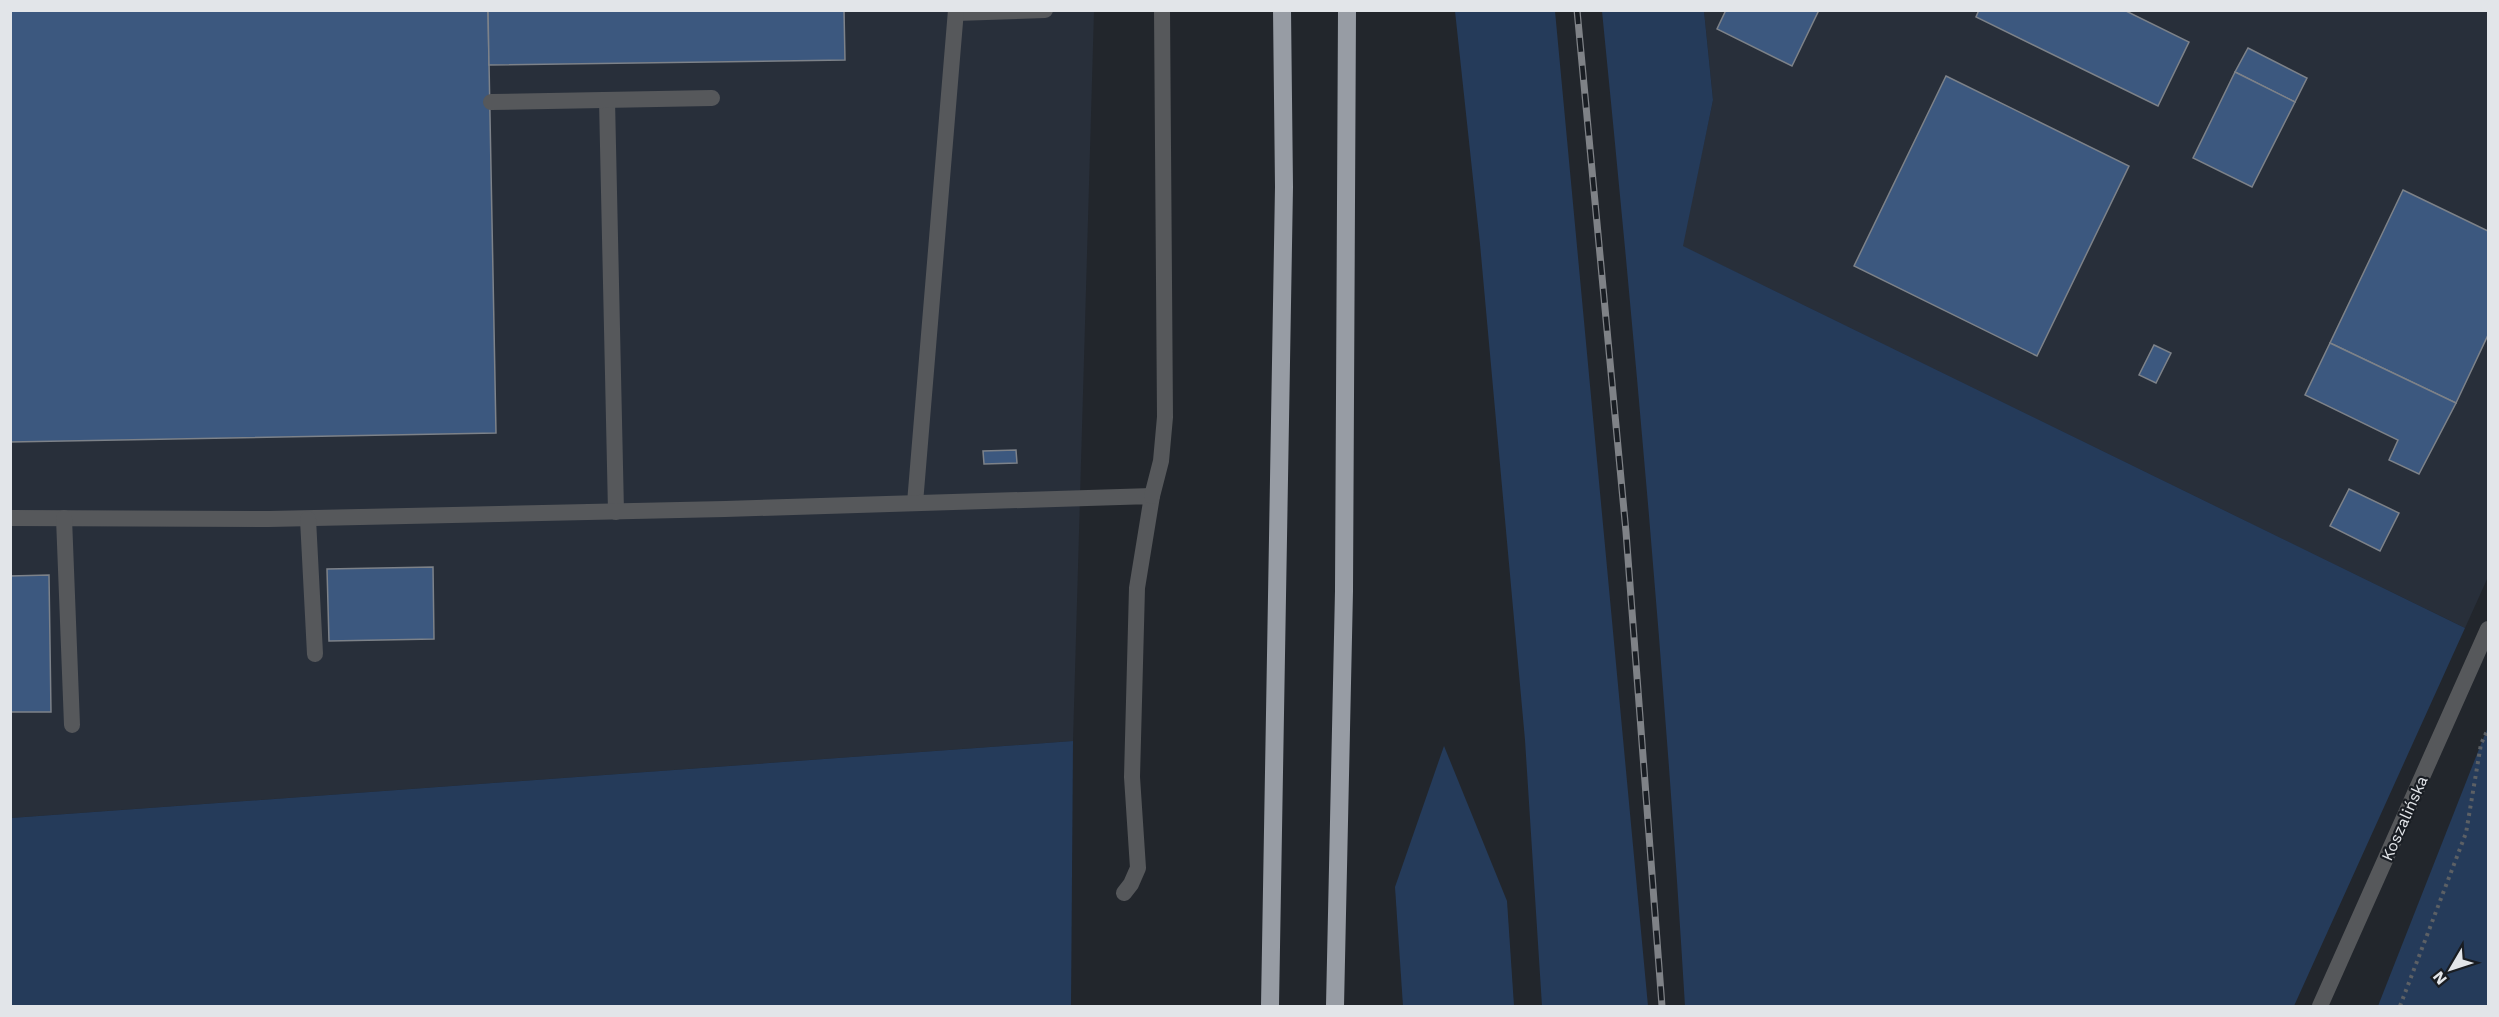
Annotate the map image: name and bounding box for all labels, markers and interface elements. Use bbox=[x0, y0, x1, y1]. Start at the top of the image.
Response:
street label: Koszalińska bbox=[2377, 773, 2432, 864]
north arrow bbox=[2421, 939, 2481, 999]
text: N bbox=[2429, 968, 2451, 989]

